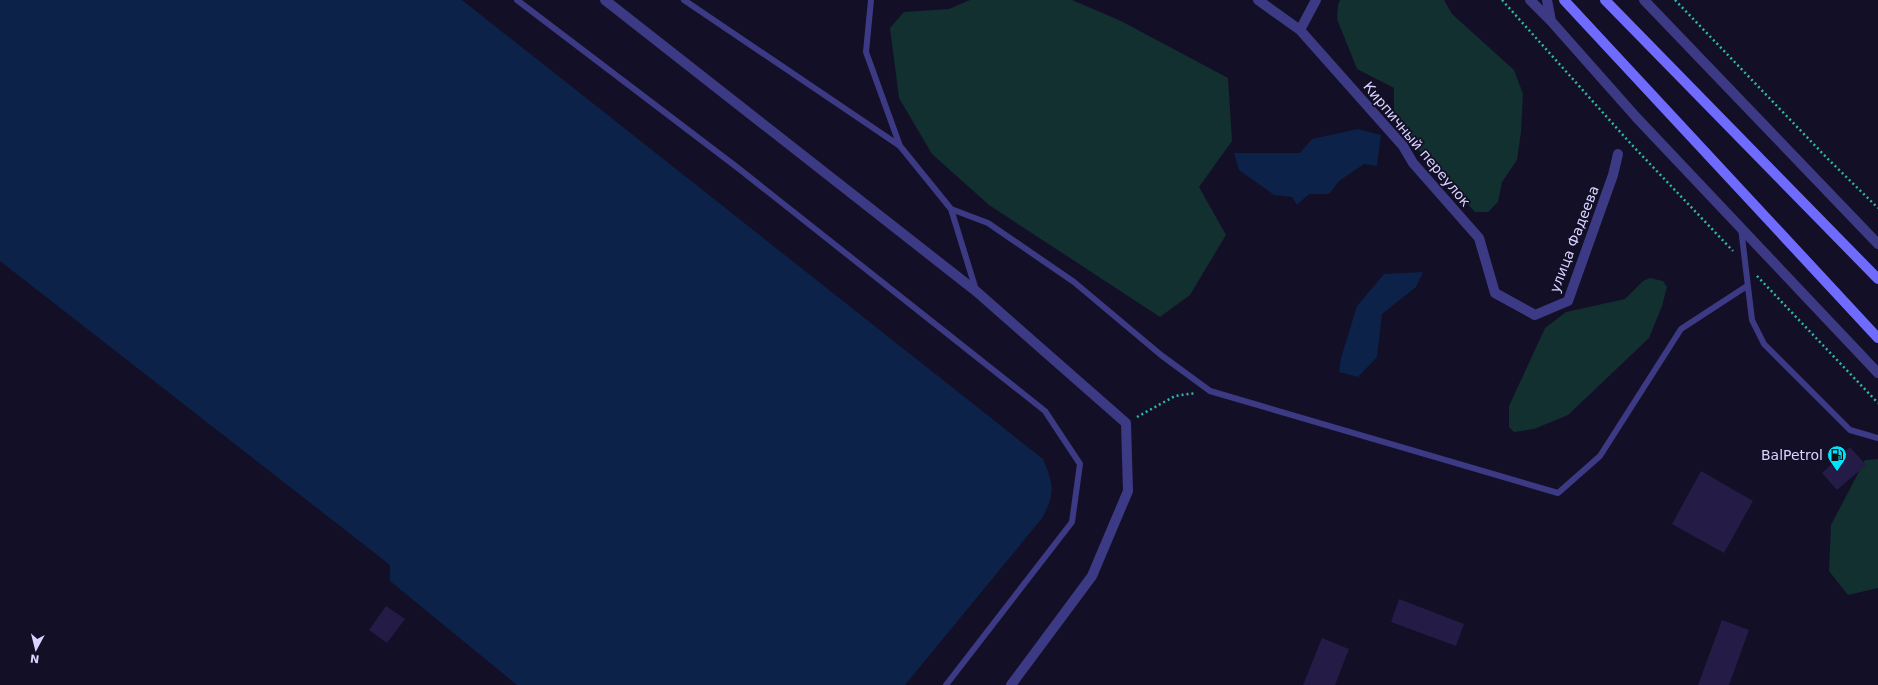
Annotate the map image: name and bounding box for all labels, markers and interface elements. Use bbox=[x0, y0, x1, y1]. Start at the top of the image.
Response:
street label: Кирпичный переулок bbox=[1360, 78, 1474, 210]
street label: улица Фадеева bbox=[1546, 183, 1602, 295]
fuel station icon: BalPetrol bbox=[1826, 444, 1848, 472]
place label: BalPetrol bbox=[1761, 447, 1823, 463]
north arrow bbox=[16, 629, 56, 669]
text: N bbox=[29, 651, 40, 665]

